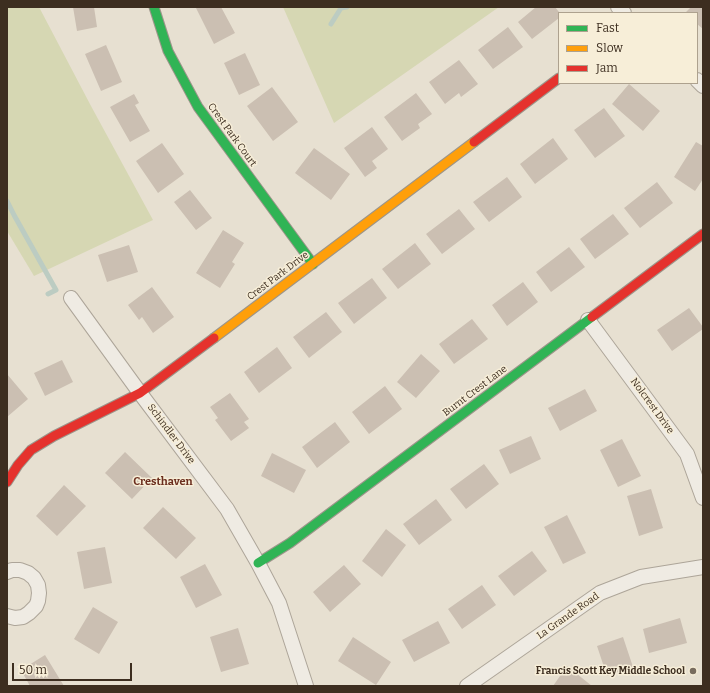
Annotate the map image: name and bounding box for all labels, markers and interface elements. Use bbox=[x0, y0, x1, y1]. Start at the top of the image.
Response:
legend bbox=[558, 12, 698, 84]
text: Fast bbox=[596, 21, 619, 35]
text: Slow bbox=[596, 41, 623, 55]
text: Jam bbox=[596, 61, 618, 75]
street label: Crest Park Court bbox=[205, 101, 259, 169]
street label: Crest Park Drive bbox=[245, 249, 311, 303]
street label: Burnt Crest Lane bbox=[440, 363, 510, 419]
street label: Nolcrest Drive bbox=[628, 376, 676, 436]
street label: Schindler Drive bbox=[145, 402, 197, 466]
district label: Cresthaven bbox=[133, 475, 193, 489]
street label: La Grande Road bbox=[535, 590, 601, 642]
scale bar bbox=[14, 655, 134, 681]
text: 50 m bbox=[19, 663, 47, 677]
place label: Francis Scott Key Middle School bbox=[536, 665, 685, 677]
marker: Francis Scott Key Middle School bbox=[688, 666, 698, 676]

